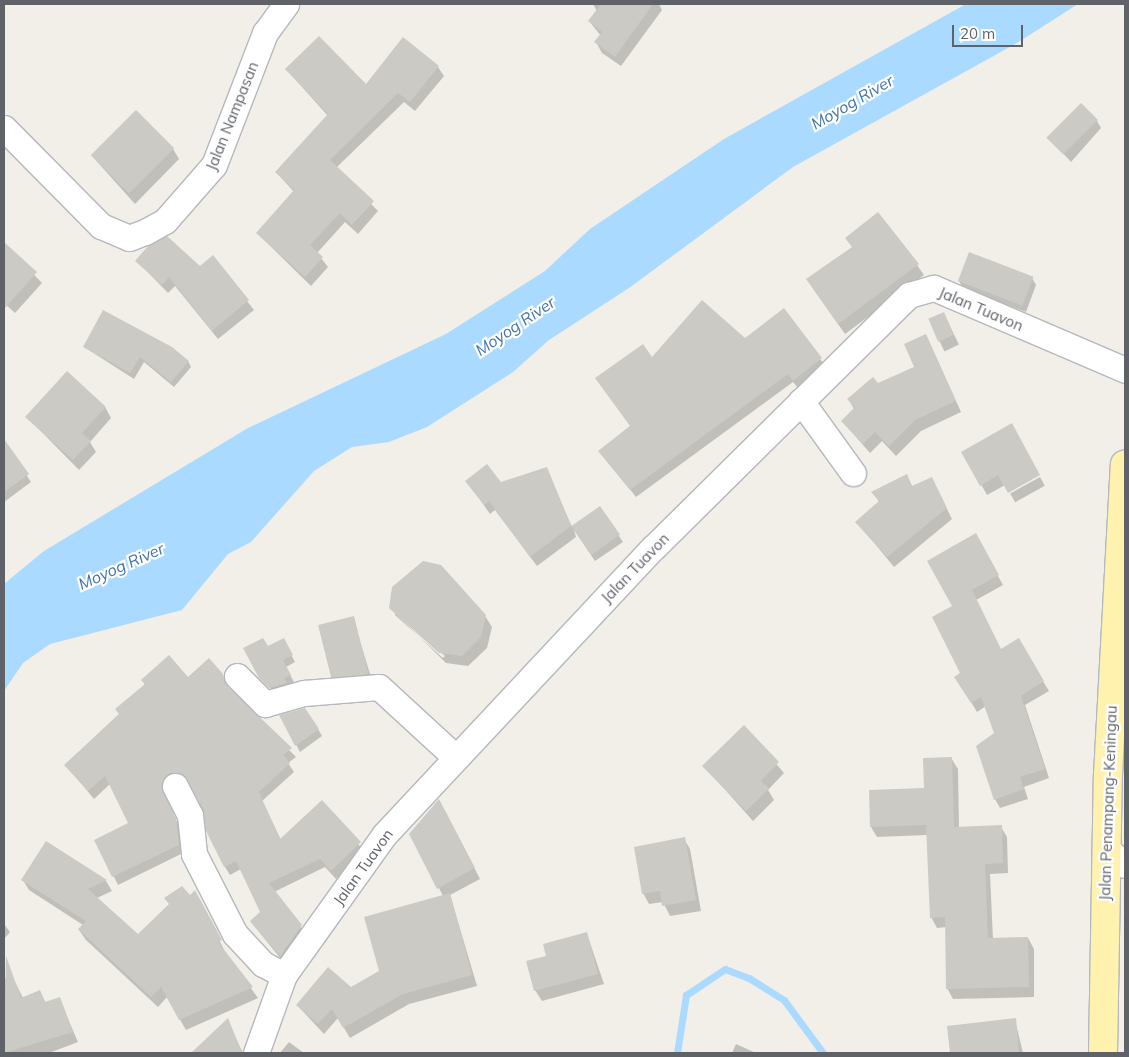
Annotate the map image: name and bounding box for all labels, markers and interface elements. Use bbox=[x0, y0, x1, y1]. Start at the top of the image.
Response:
scale bar bbox=[954, 15, 1025, 47]
text: 20 m bbox=[960, 24, 995, 43]
street label: Jalan Nampasan bbox=[202, 59, 262, 173]
water label: Moyog River bbox=[807, 71, 897, 133]
street label: Jalan Tuavon bbox=[936, 283, 1026, 335]
water label: Moyog River bbox=[472, 292, 558, 360]
street label: Jalan Tuavon bbox=[597, 529, 673, 607]
water label: Moyog River bbox=[75, 539, 167, 593]
street label: Jalan Penampang-Keningau bbox=[1096, 705, 1120, 901]
street label: Jalan Tuavon bbox=[329, 825, 397, 909]

